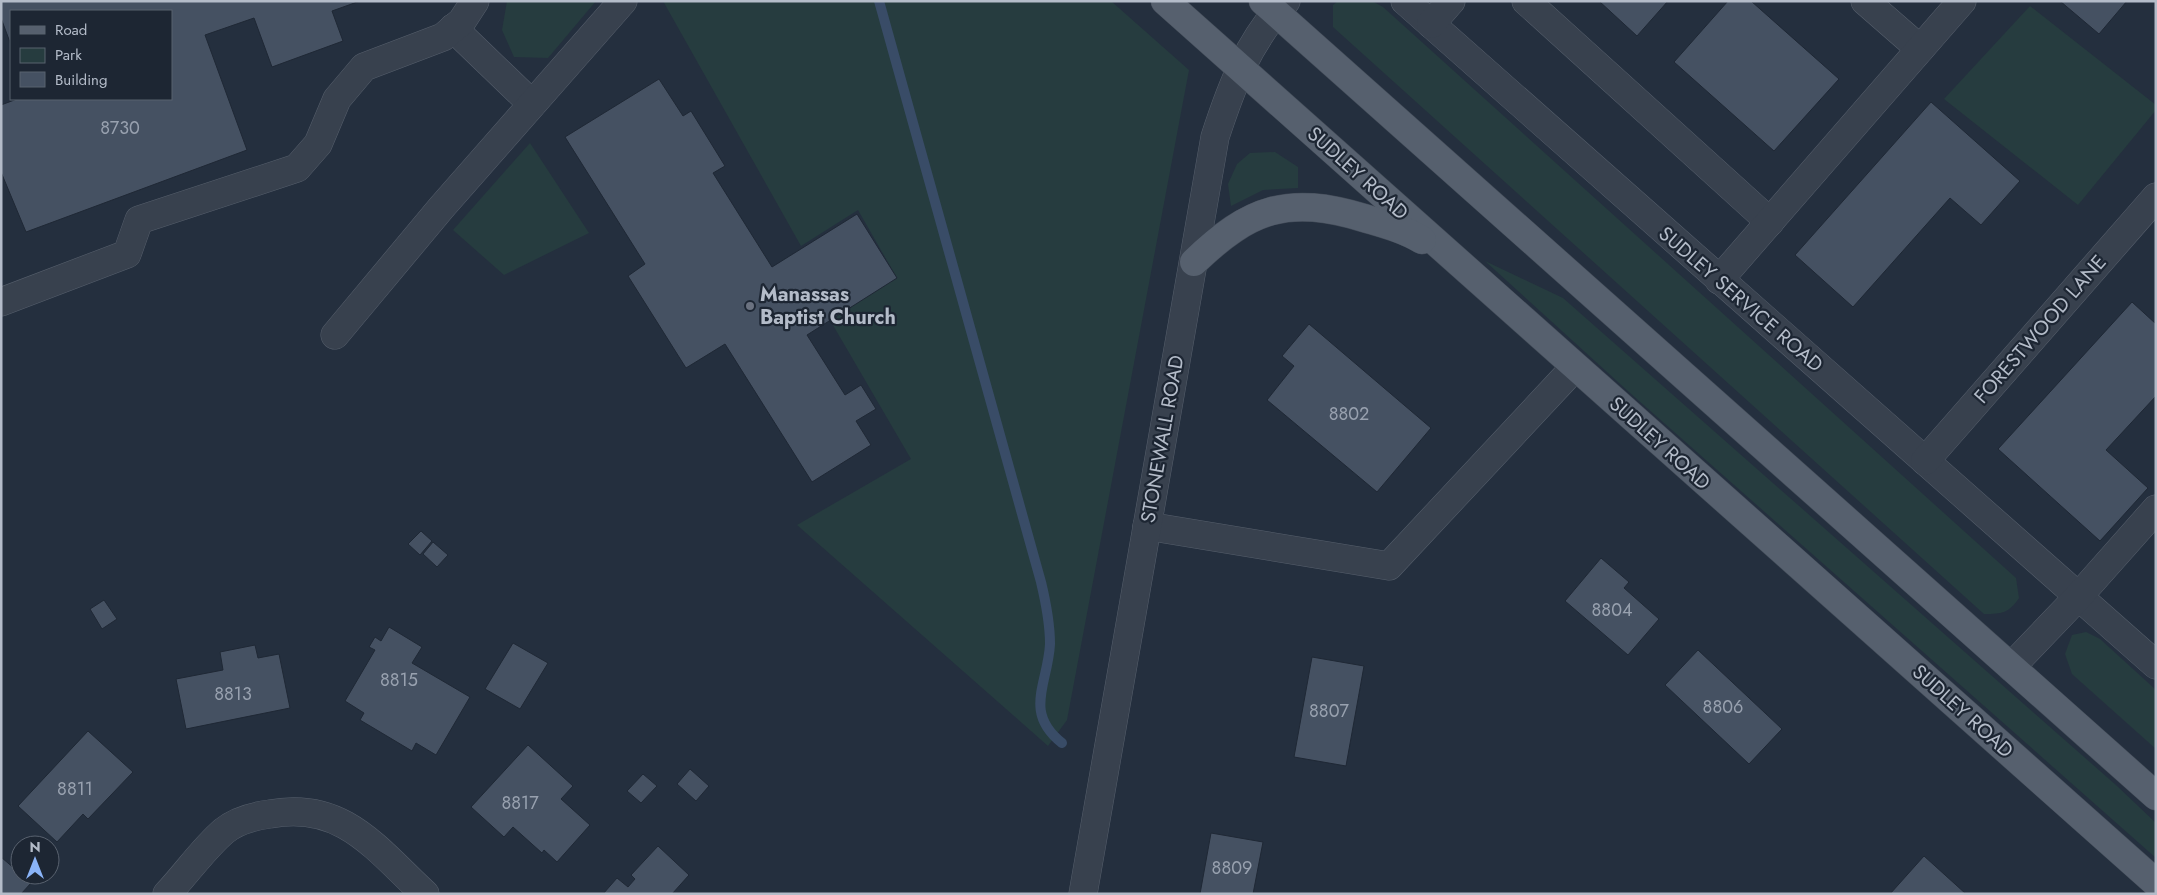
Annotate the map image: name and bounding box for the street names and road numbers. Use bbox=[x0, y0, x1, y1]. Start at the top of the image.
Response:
street label: SUDLEY ROAD bbox=[1301, 120, 1415, 227]
street label: SUDLEY SERVICE ROAD bbox=[1652, 220, 1829, 379]
street label: FORESTWOOD LANE bbox=[1967, 249, 2113, 410]
street label: STONEWALL ROAD bbox=[1133, 353, 1192, 525]
street label: SUDLEY ROAD bbox=[1603, 390, 1717, 497]
street label: SUDLEY ROAD bbox=[1906, 658, 2020, 765]

